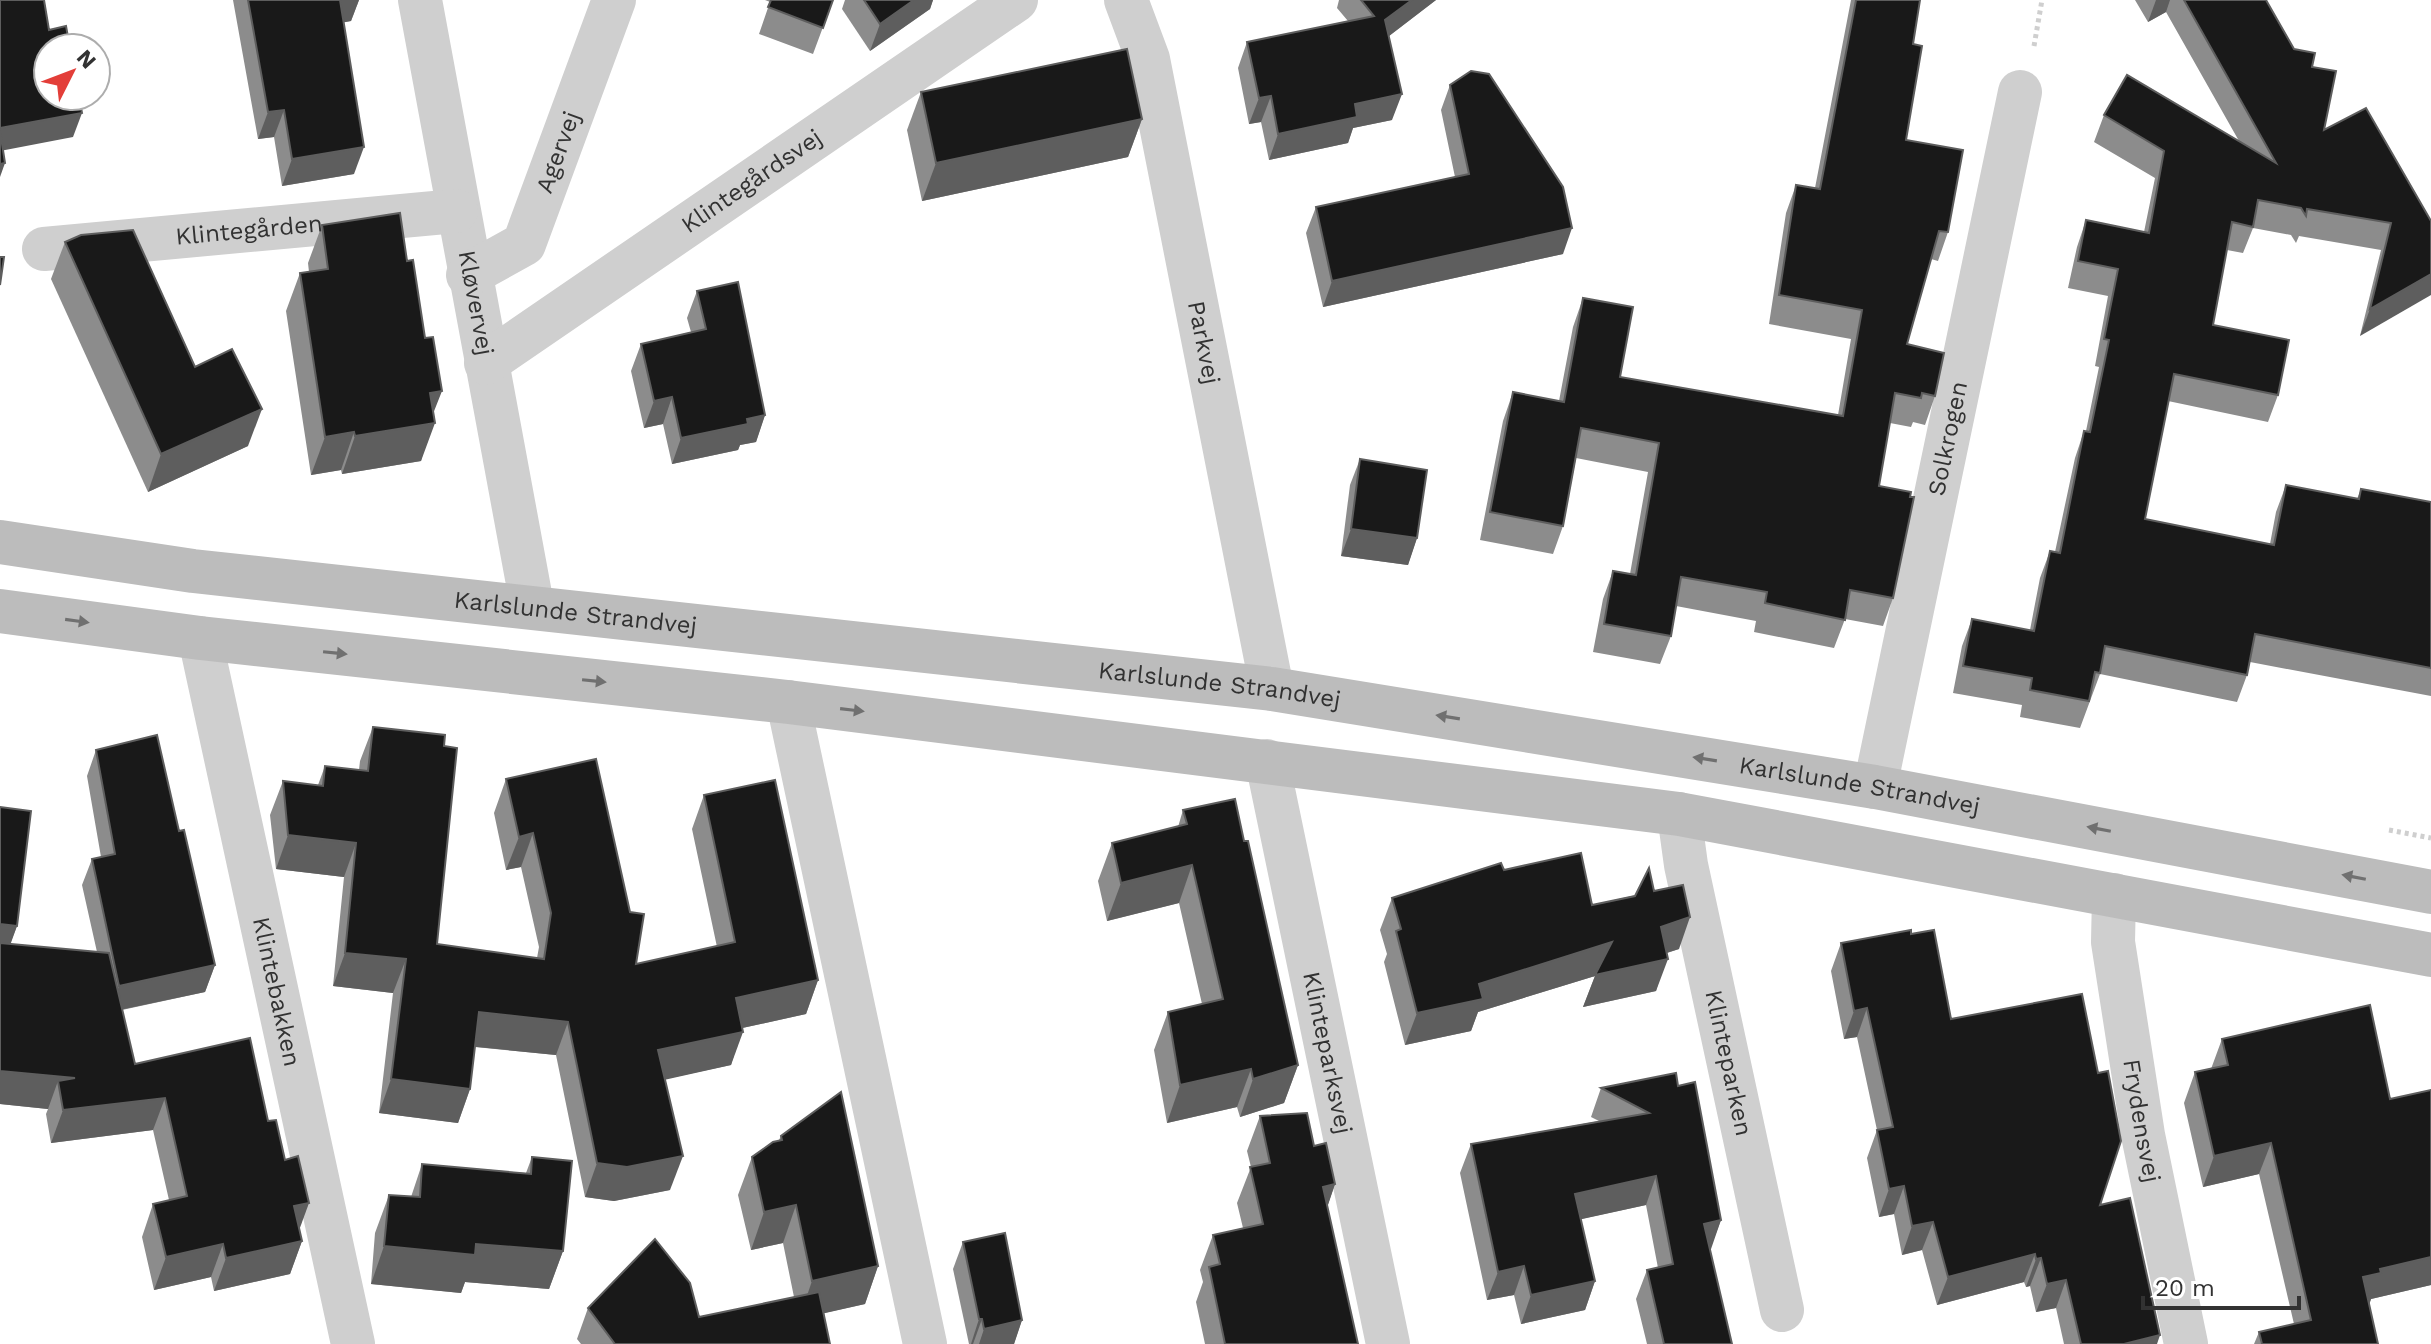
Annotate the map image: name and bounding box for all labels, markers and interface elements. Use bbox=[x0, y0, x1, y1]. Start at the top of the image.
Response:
north arrow bbox=[32, 32, 112, 112]
text: N bbox=[72, 45, 101, 73]
street label: Agervej bbox=[530, 107, 586, 197]
street label: Klintegårdsvej bbox=[676, 123, 827, 239]
street label: Klintegården bbox=[174, 209, 324, 251]
street label: Kløvervej bbox=[453, 248, 500, 358]
street label: Parkvej bbox=[1182, 298, 1226, 387]
street label: Solkrogen bbox=[1922, 379, 1973, 498]
street label: Karlslunde Strandvej bbox=[453, 586, 698, 640]
one-way arrow bbox=[65, 615, 90, 628]
one-way arrow bbox=[323, 646, 348, 659]
street label: Karlslunde Strandvej bbox=[1097, 656, 1343, 714]
one-way arrow bbox=[582, 675, 607, 688]
one-way arrow bbox=[840, 704, 865, 717]
one-way arrow bbox=[1436, 710, 1461, 723]
street label: Karlslunde Strandvej bbox=[1737, 751, 1982, 821]
one-way arrow bbox=[1692, 752, 1717, 765]
one-way arrow bbox=[2086, 822, 2111, 835]
one-way arrow bbox=[2342, 870, 2367, 883]
street label: Klintebakken bbox=[247, 914, 306, 1069]
street label: Klinteparksvej bbox=[1297, 969, 1358, 1136]
street label: Klinteparken bbox=[1699, 987, 1758, 1138]
street label: Frydensvej bbox=[2117, 1057, 2166, 1185]
scale bar bbox=[2143, 1260, 2299, 1310]
text: 20 m bbox=[2155, 1274, 2215, 1302]

